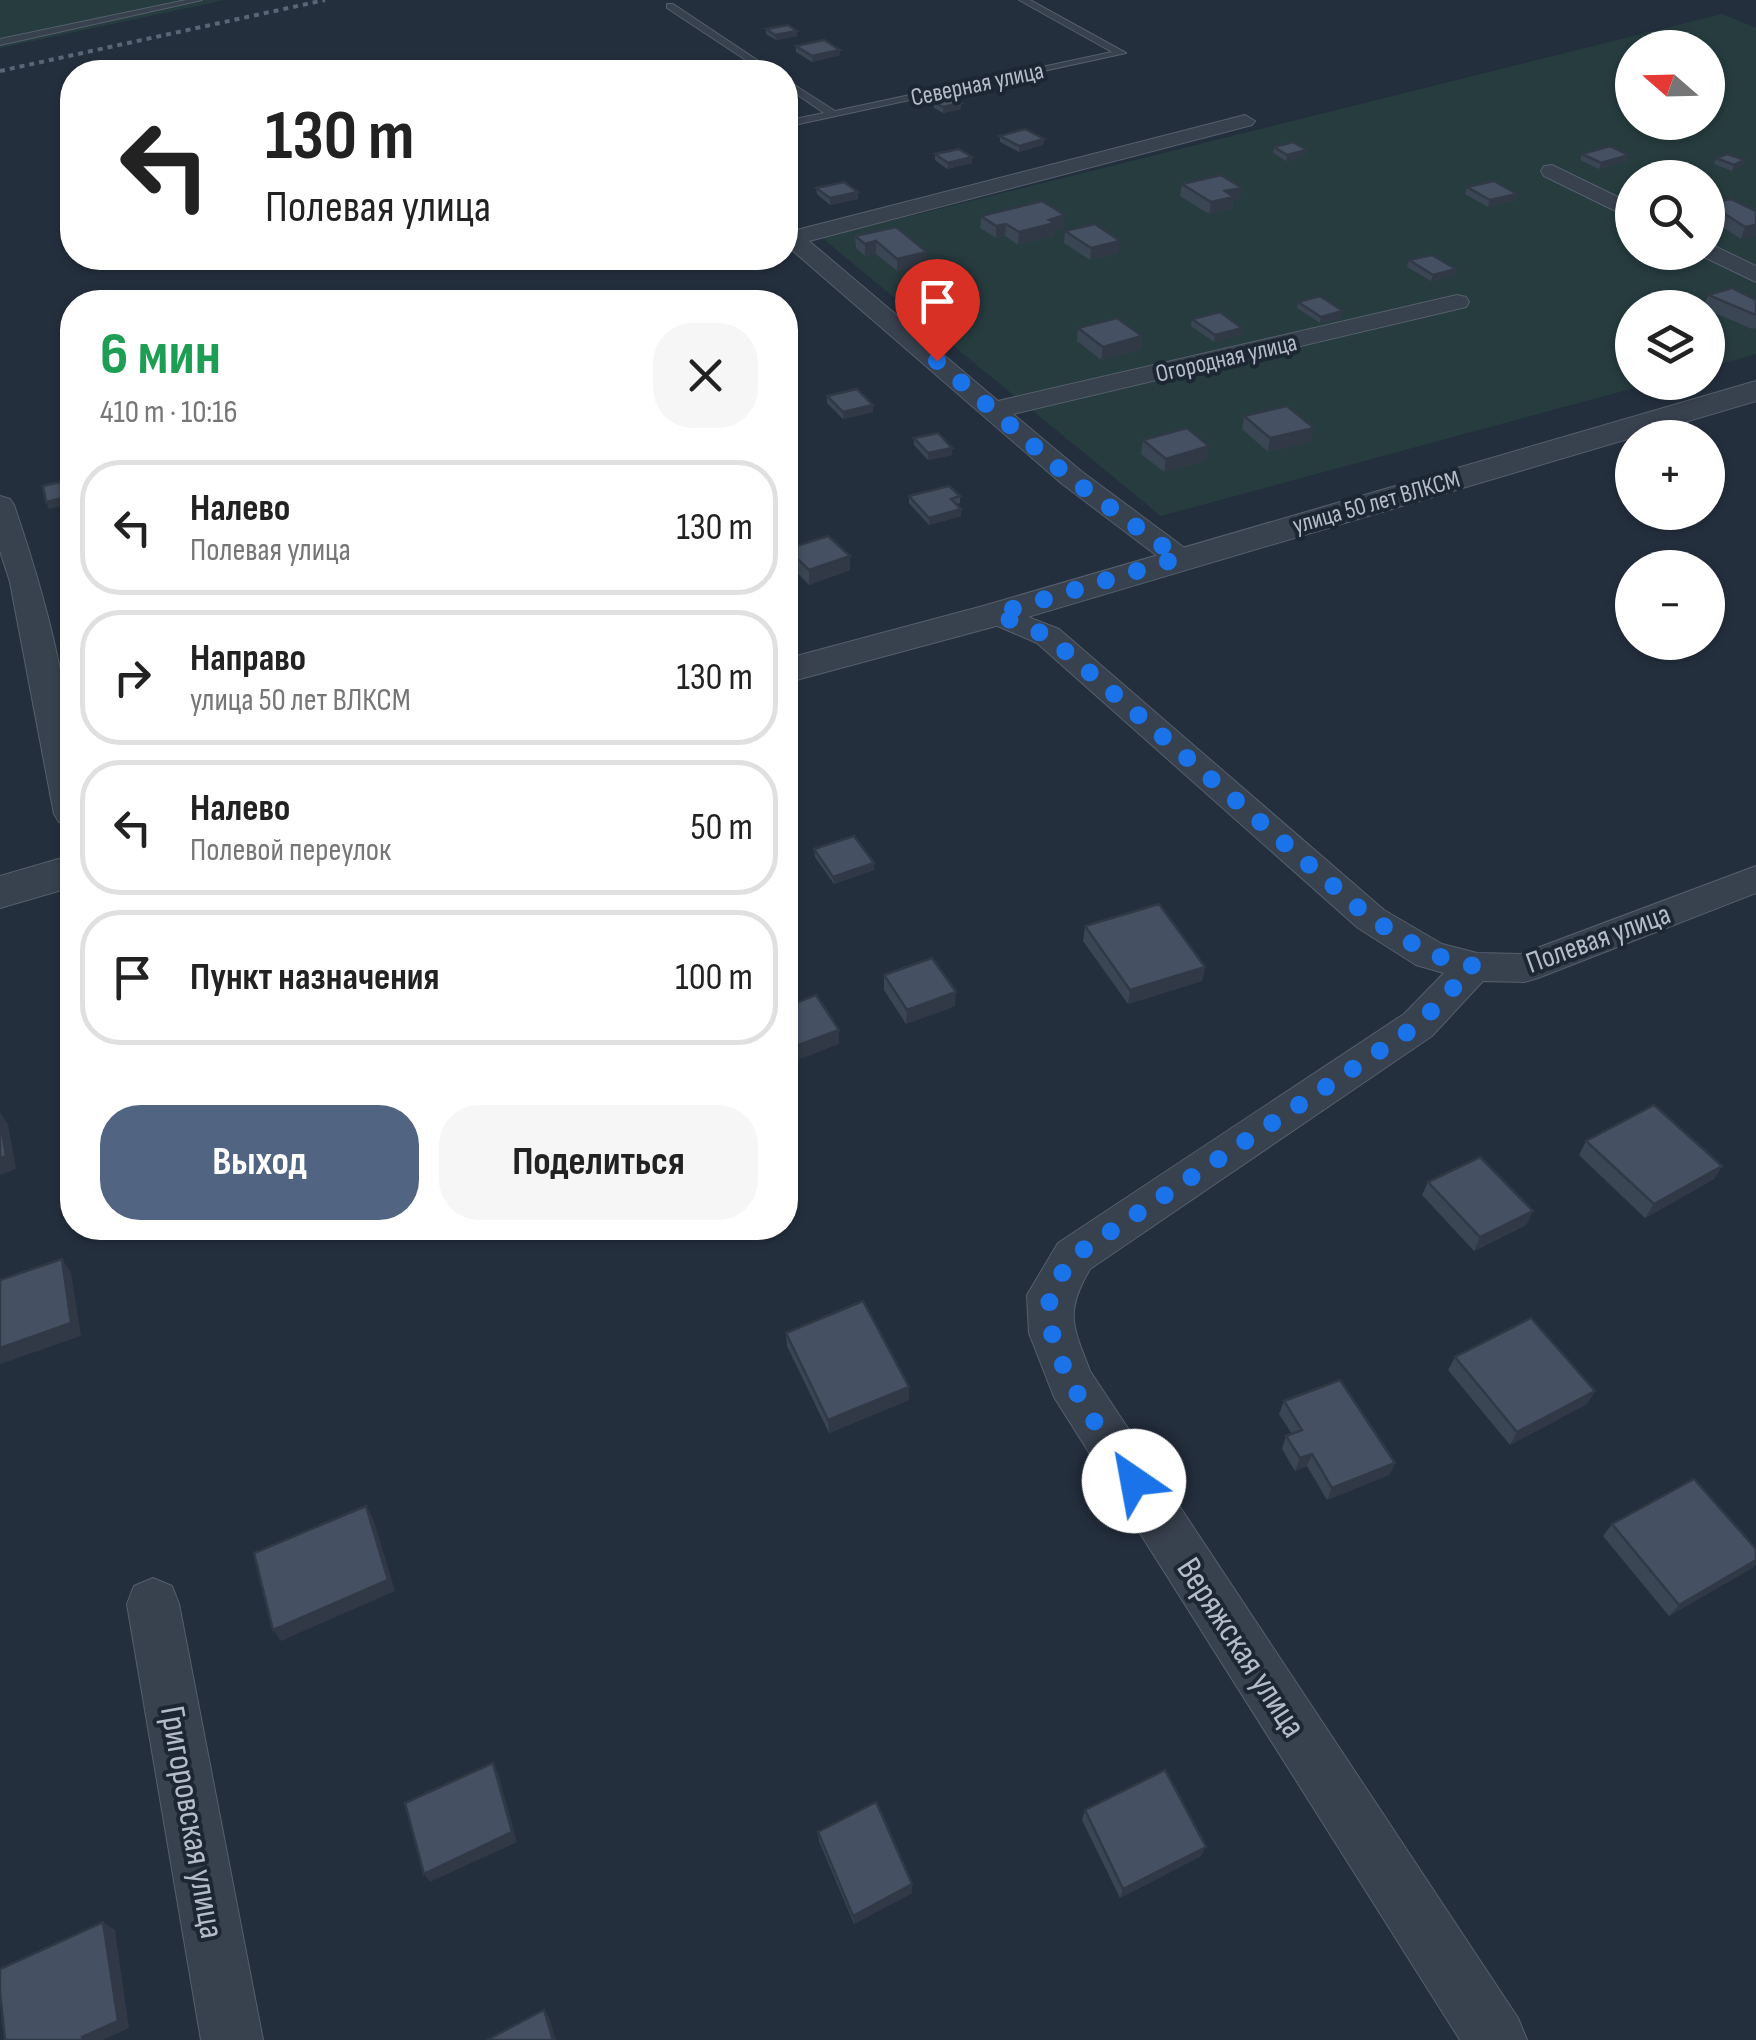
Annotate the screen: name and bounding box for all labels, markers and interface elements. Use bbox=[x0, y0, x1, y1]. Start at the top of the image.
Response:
north arrow bbox=[1615, 30, 1725, 140]
map controls bbox=[1615, 30, 1725, 660]
street label: Северная улица bbox=[908, 55, 1047, 114]
text: 130 m bbox=[265, 95, 414, 179]
icon: left bbox=[100, 100, 230, 230]
button: search bbox=[1615, 160, 1725, 270]
text: Полевая улица bbox=[265, 180, 491, 235]
pin bbox=[895, 259, 980, 362]
icon: arrive bbox=[910, 274, 965, 329]
button: layers bbox=[1615, 290, 1725, 400]
text: 6 мин bbox=[100, 319, 221, 391]
button: close bbox=[653, 323, 758, 428]
street label: Огородная улица bbox=[1153, 327, 1300, 390]
text: 410 m · 10:16 bbox=[100, 393, 237, 432]
button: + bbox=[1615, 420, 1725, 530]
street label: улица 50 лет ВЛКСМ bbox=[1289, 464, 1464, 541]
text: Налево bbox=[190, 486, 290, 531]
icon: left bbox=[105, 500, 160, 555]
text: 130 m bbox=[676, 505, 753, 550]
text: Полевая улица bbox=[190, 531, 351, 570]
button: − bbox=[1615, 550, 1725, 660]
text: Направо bbox=[190, 636, 306, 681]
icon: right bbox=[105, 650, 160, 705]
text: 130 m bbox=[676, 655, 753, 700]
text: улица 50 лет ВЛКСМ bbox=[190, 681, 411, 720]
text: Налево bbox=[190, 786, 290, 831]
icon: left bbox=[105, 800, 160, 855]
text: 50 m bbox=[690, 805, 753, 850]
text: Полевой переулок bbox=[190, 831, 391, 870]
street label: Полевая улица bbox=[1521, 896, 1675, 982]
icon: arrive bbox=[105, 950, 160, 1005]
text: Пункт назначения bbox=[190, 955, 439, 1000]
text: 100 m bbox=[675, 955, 753, 1000]
button: Выход bbox=[100, 1105, 419, 1220]
button: Поделиться bbox=[439, 1105, 758, 1220]
position arrow bbox=[1082, 1429, 1186, 1533]
street label: Веряжская улица bbox=[1167, 1550, 1315, 1746]
street label: Григоровская улица bbox=[150, 1703, 233, 1942]

